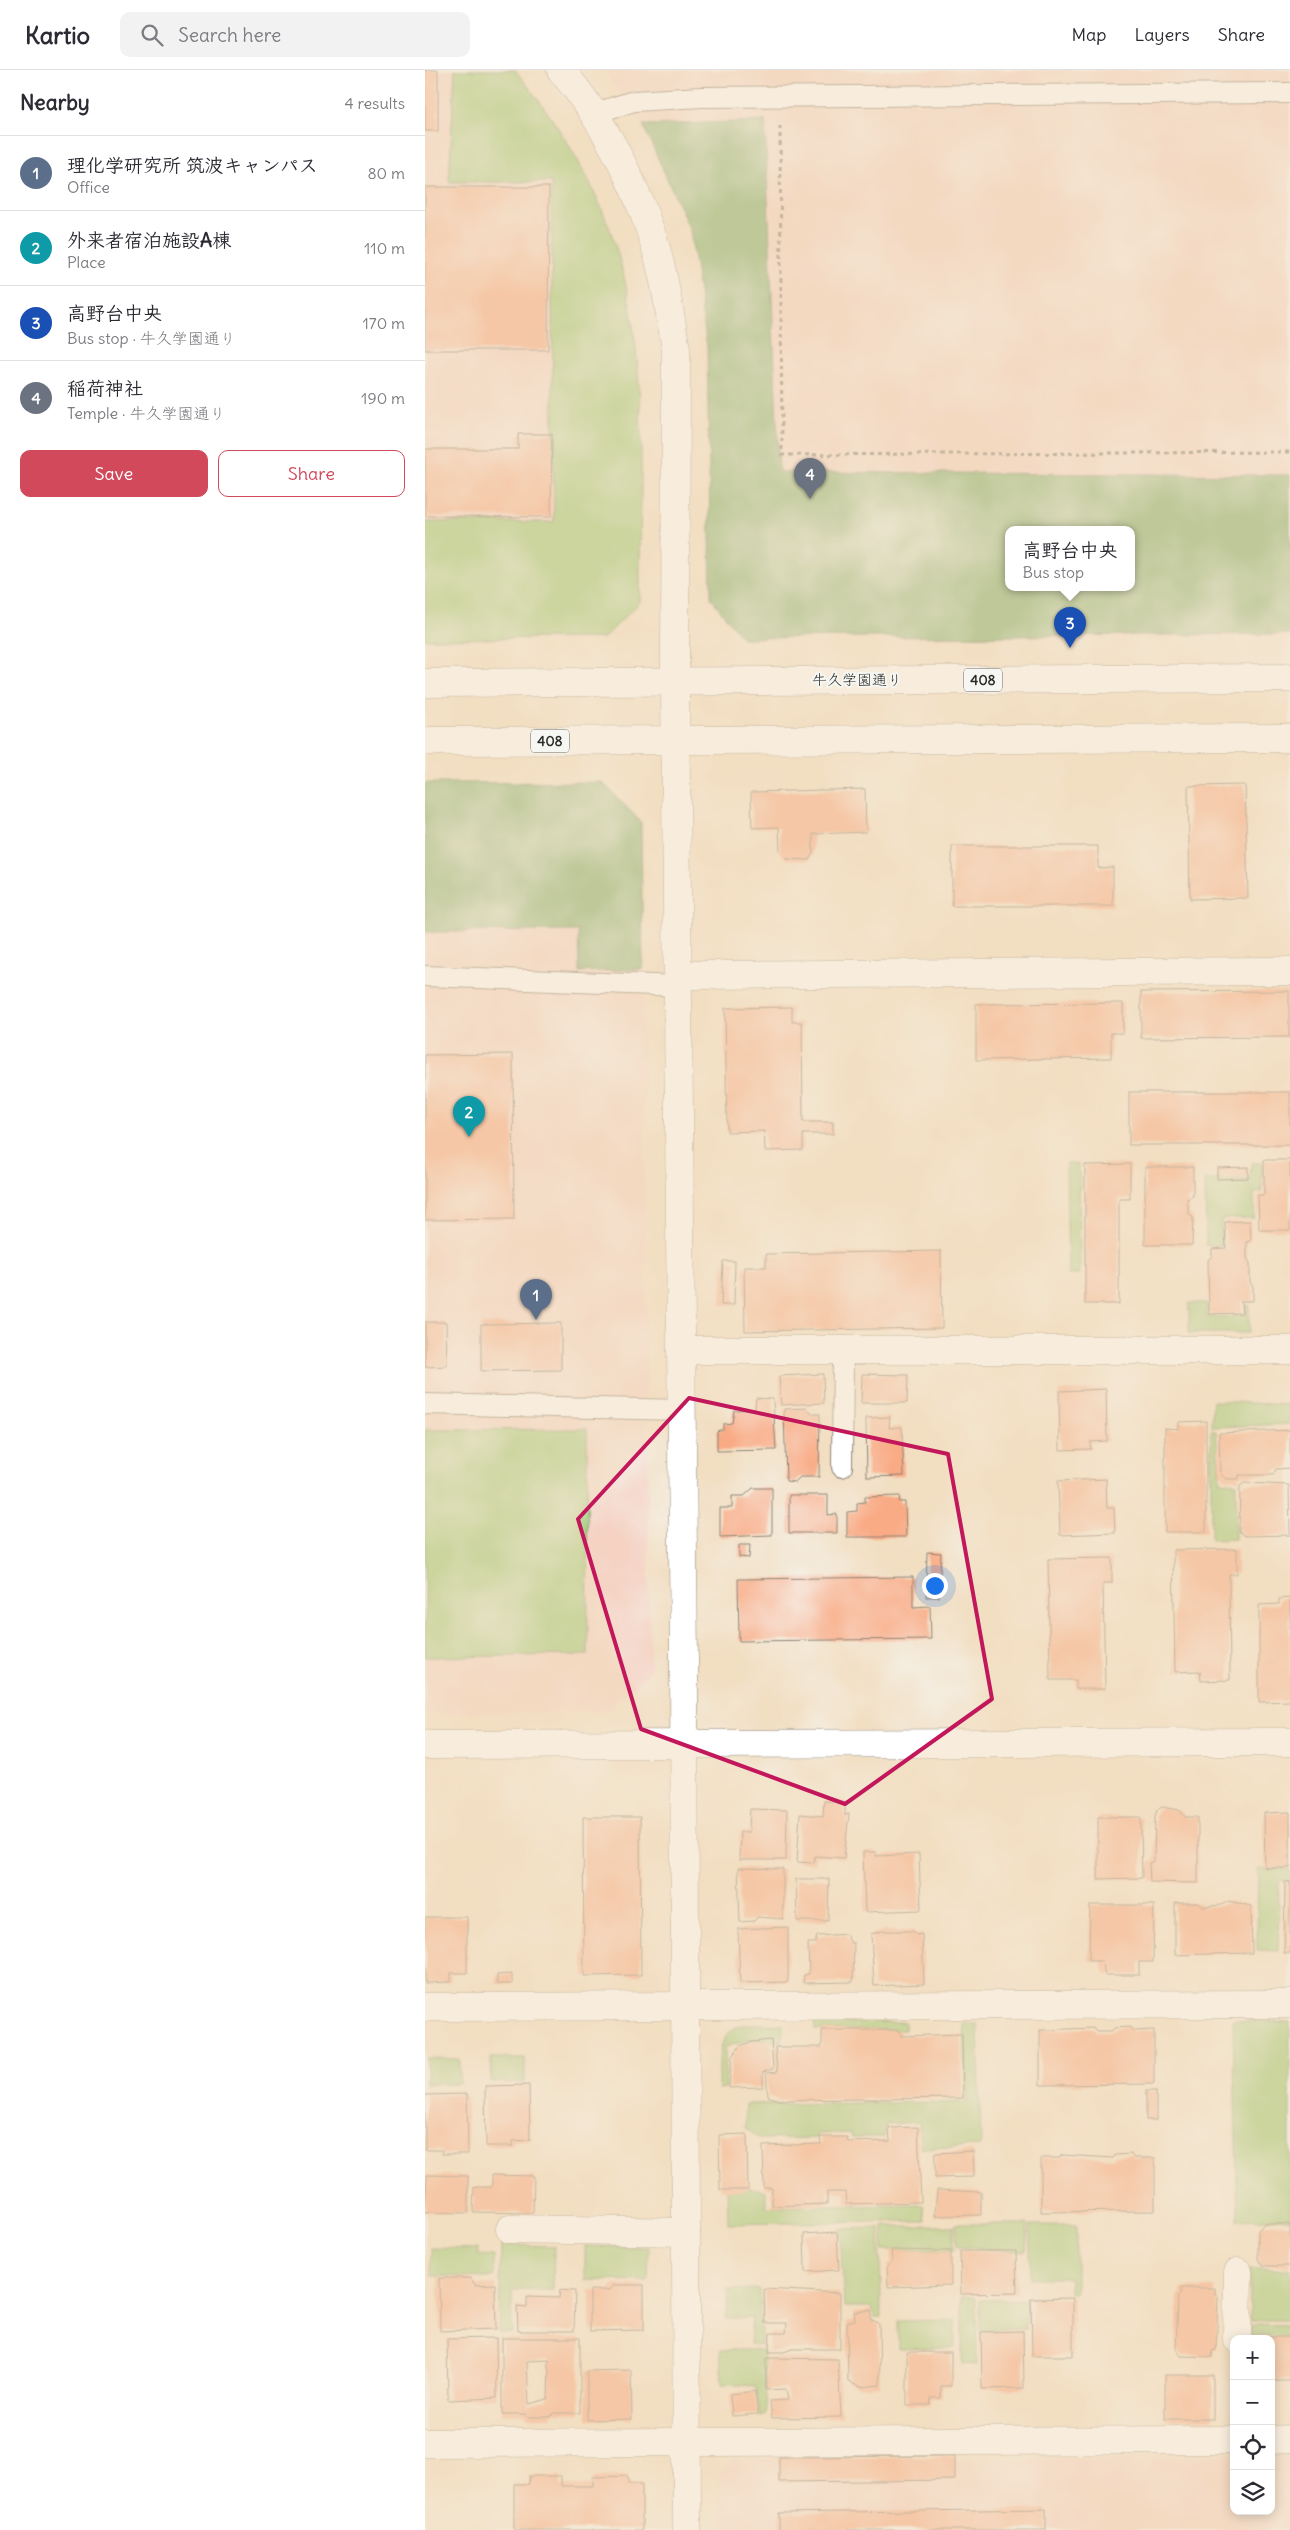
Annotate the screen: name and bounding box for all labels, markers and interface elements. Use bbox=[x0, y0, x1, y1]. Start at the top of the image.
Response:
search box bbox=[120, 12, 470, 57]
text: Kartio bbox=[25, 20, 90, 50]
icon: search bbox=[138, 21, 166, 49]
text: Search here bbox=[178, 23, 281, 47]
text: Map bbox=[1071, 23, 1106, 46]
text: Layers bbox=[1134, 23, 1190, 46]
text: Share bbox=[1218, 23, 1265, 46]
text: Nearby bbox=[20, 89, 90, 116]
text: 4 results bbox=[344, 93, 405, 113]
text: 理化学研究所 筑波キャンパス bbox=[67, 153, 318, 177]
text: 1 bbox=[33, 163, 39, 183]
text: 80 m bbox=[367, 163, 405, 183]
text: Office bbox=[67, 177, 110, 197]
text: 外来者宿泊施設A棟 bbox=[67, 228, 231, 252]
text: 2 bbox=[32, 238, 40, 258]
text: 110 m bbox=[364, 238, 405, 258]
text: Place bbox=[67, 252, 106, 272]
text: 高野台中央 bbox=[67, 301, 162, 325]
text: 3 bbox=[31, 313, 41, 333]
text: 170 m bbox=[362, 313, 405, 333]
text: Bus stop · 牛久学園通り bbox=[67, 328, 236, 348]
text: 稲荷神社 bbox=[67, 376, 143, 400]
text: 4 bbox=[31, 388, 41, 408]
text: 190 m bbox=[361, 388, 405, 408]
text: Temple · 牛久学園通り bbox=[67, 403, 225, 423]
button: Save bbox=[20, 450, 208, 497]
button: Share bbox=[218, 450, 405, 497]
pin: 4 bbox=[794, 458, 826, 499]
popup bbox=[1005, 526, 1135, 591]
text: 高野台中央 bbox=[1022, 538, 1118, 562]
text: Bus stop bbox=[1022, 562, 1084, 582]
pin: 3 bbox=[1054, 607, 1086, 648]
road number: 408 bbox=[964, 668, 1002, 692]
street label: 牛久学園通り bbox=[812, 670, 902, 689]
road number: 408 bbox=[531, 729, 569, 752]
pin: 2 bbox=[453, 1096, 485, 1137]
pin: 1 bbox=[520, 1279, 552, 1320]
your location bbox=[922, 1573, 948, 1599]
map controls bbox=[1230, 2335, 1275, 2515]
button: + bbox=[1230, 2335, 1275, 2380]
button: − bbox=[1230, 2380, 1275, 2425]
button: locate bbox=[1230, 2425, 1275, 2470]
button: layers bbox=[1230, 2470, 1275, 2515]

